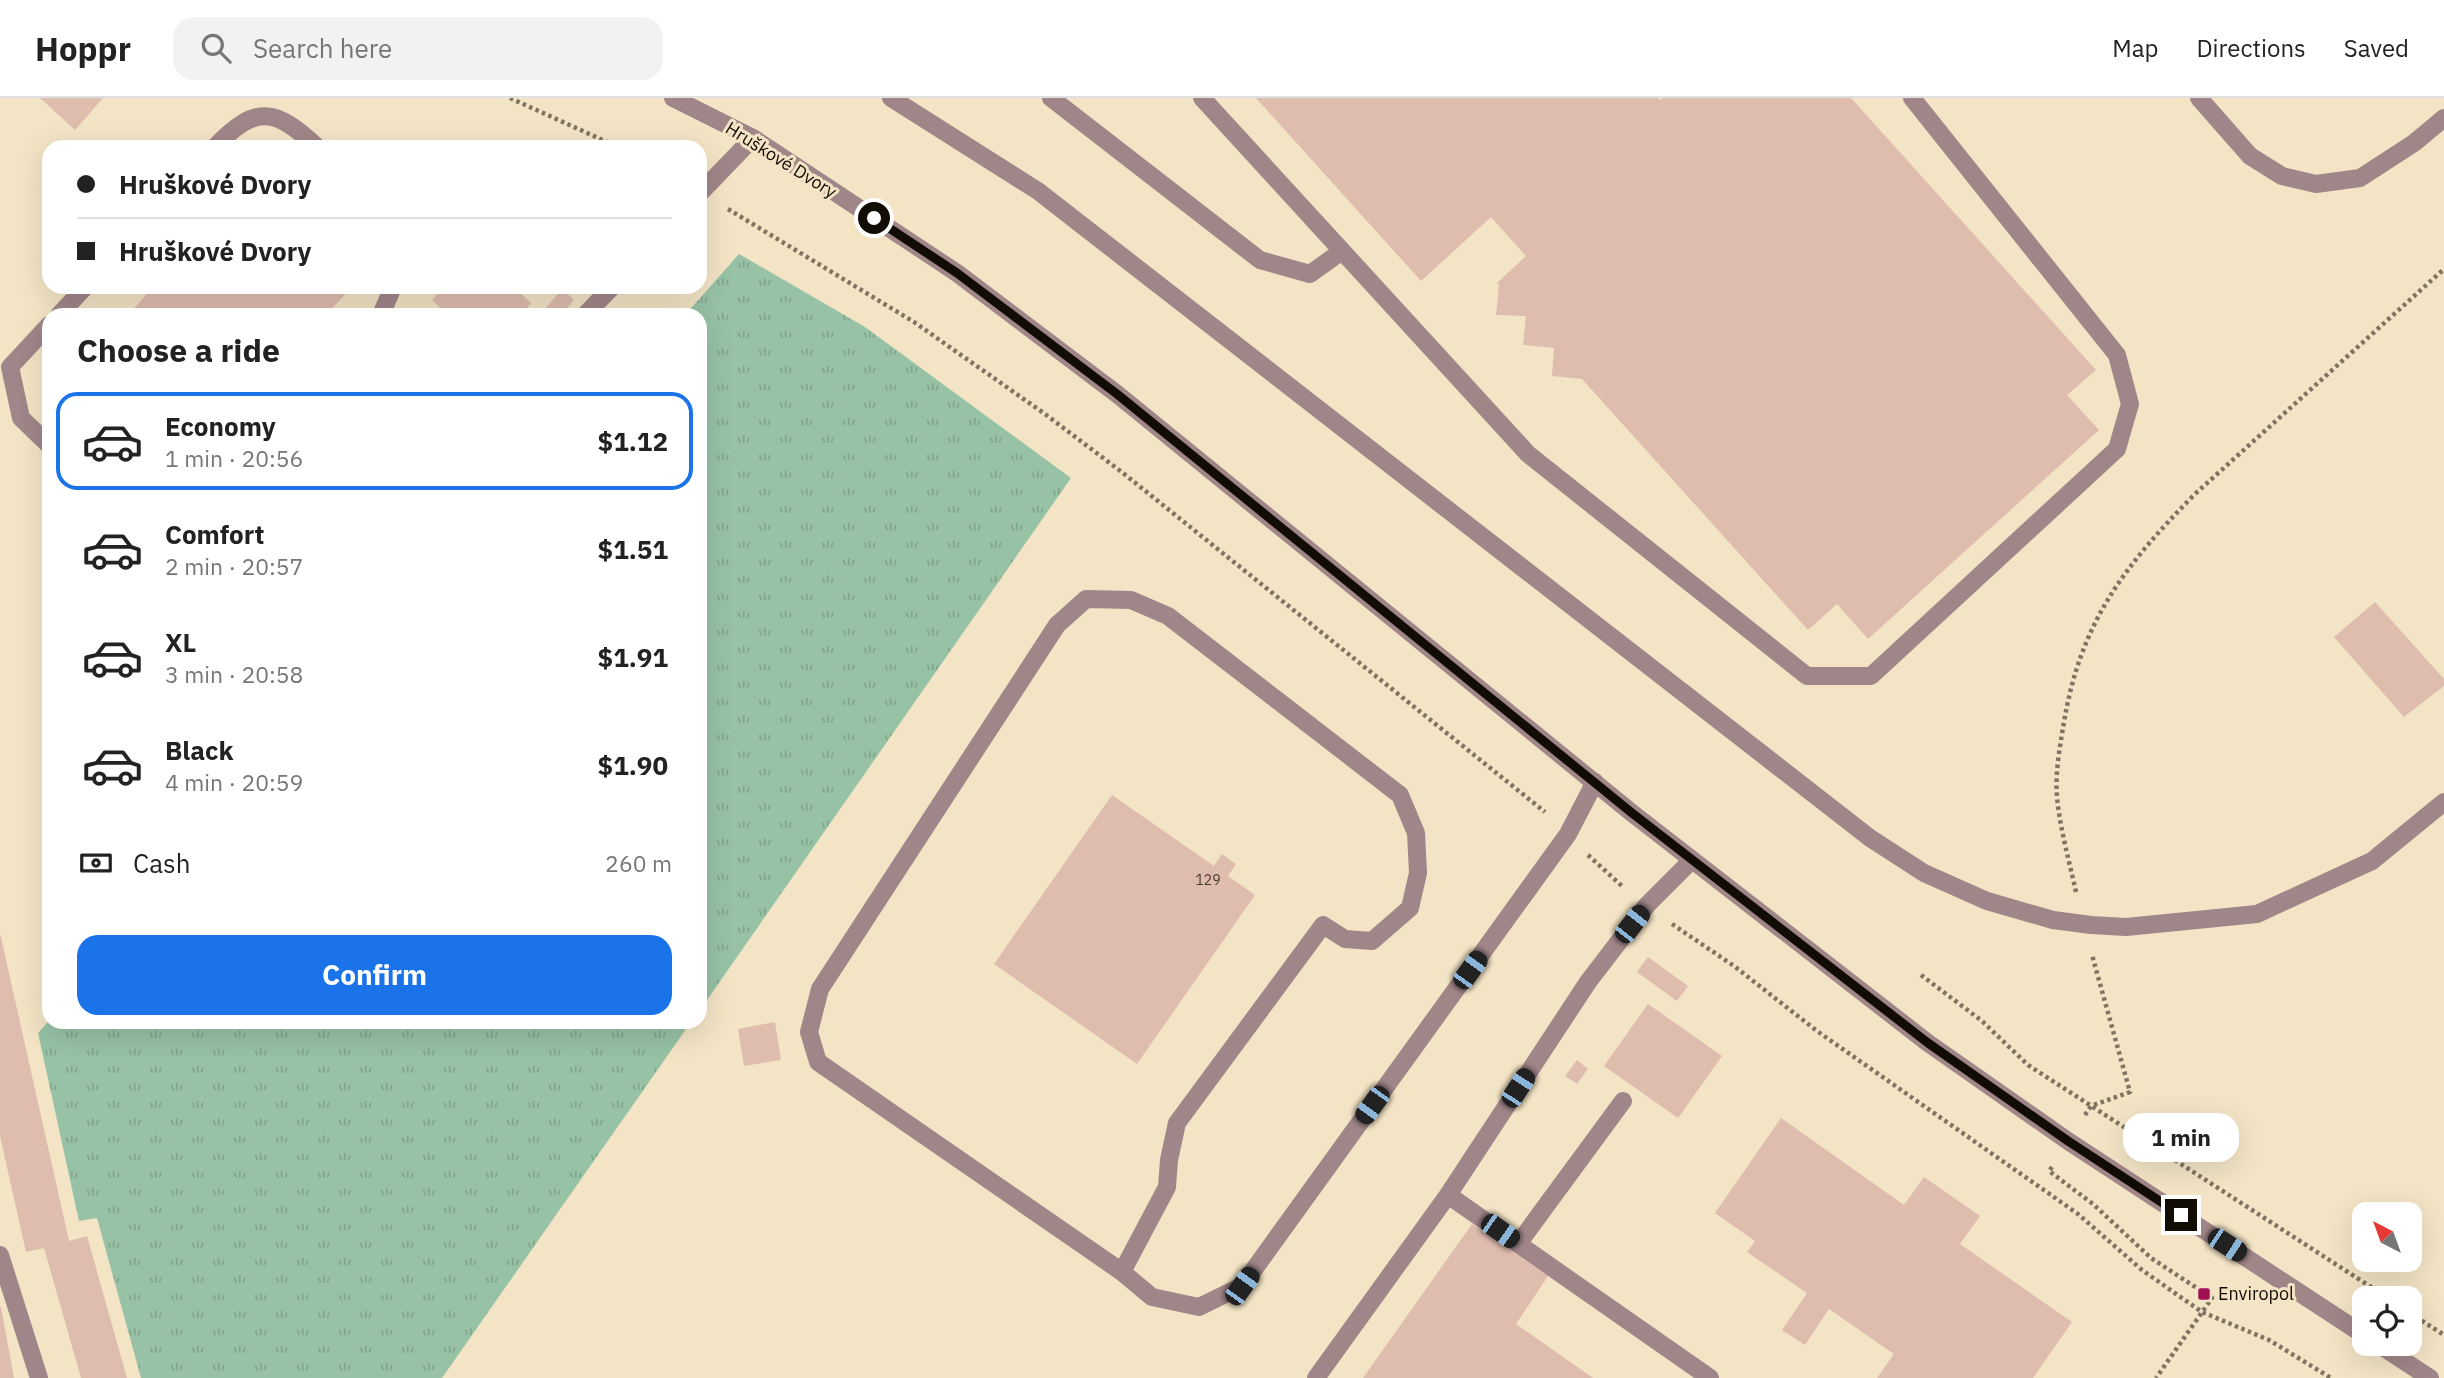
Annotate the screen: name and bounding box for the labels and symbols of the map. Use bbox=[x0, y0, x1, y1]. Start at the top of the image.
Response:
street label: Hruškové Dvory bbox=[721, 116, 841, 203]
route start bbox=[858, 202, 890, 234]
house number: 129 bbox=[1195, 871, 1221, 889]
car bbox=[1611, 901, 1654, 947]
car bbox=[1450, 947, 1491, 993]
car bbox=[1498, 1065, 1539, 1111]
car bbox=[1352, 1082, 1393, 1128]
callout: 1 min bbox=[2123, 1114, 2239, 1162]
route end bbox=[2165, 1199, 2197, 1231]
north arrow bbox=[2352, 1202, 2422, 1272]
car bbox=[1477, 1210, 1524, 1252]
car bbox=[2204, 1225, 2251, 1265]
car bbox=[1222, 1263, 1263, 1309]
place label: Enviropol bbox=[2218, 1282, 2294, 1305]
marker: Enviropol bbox=[2196, 1286, 2212, 1302]

